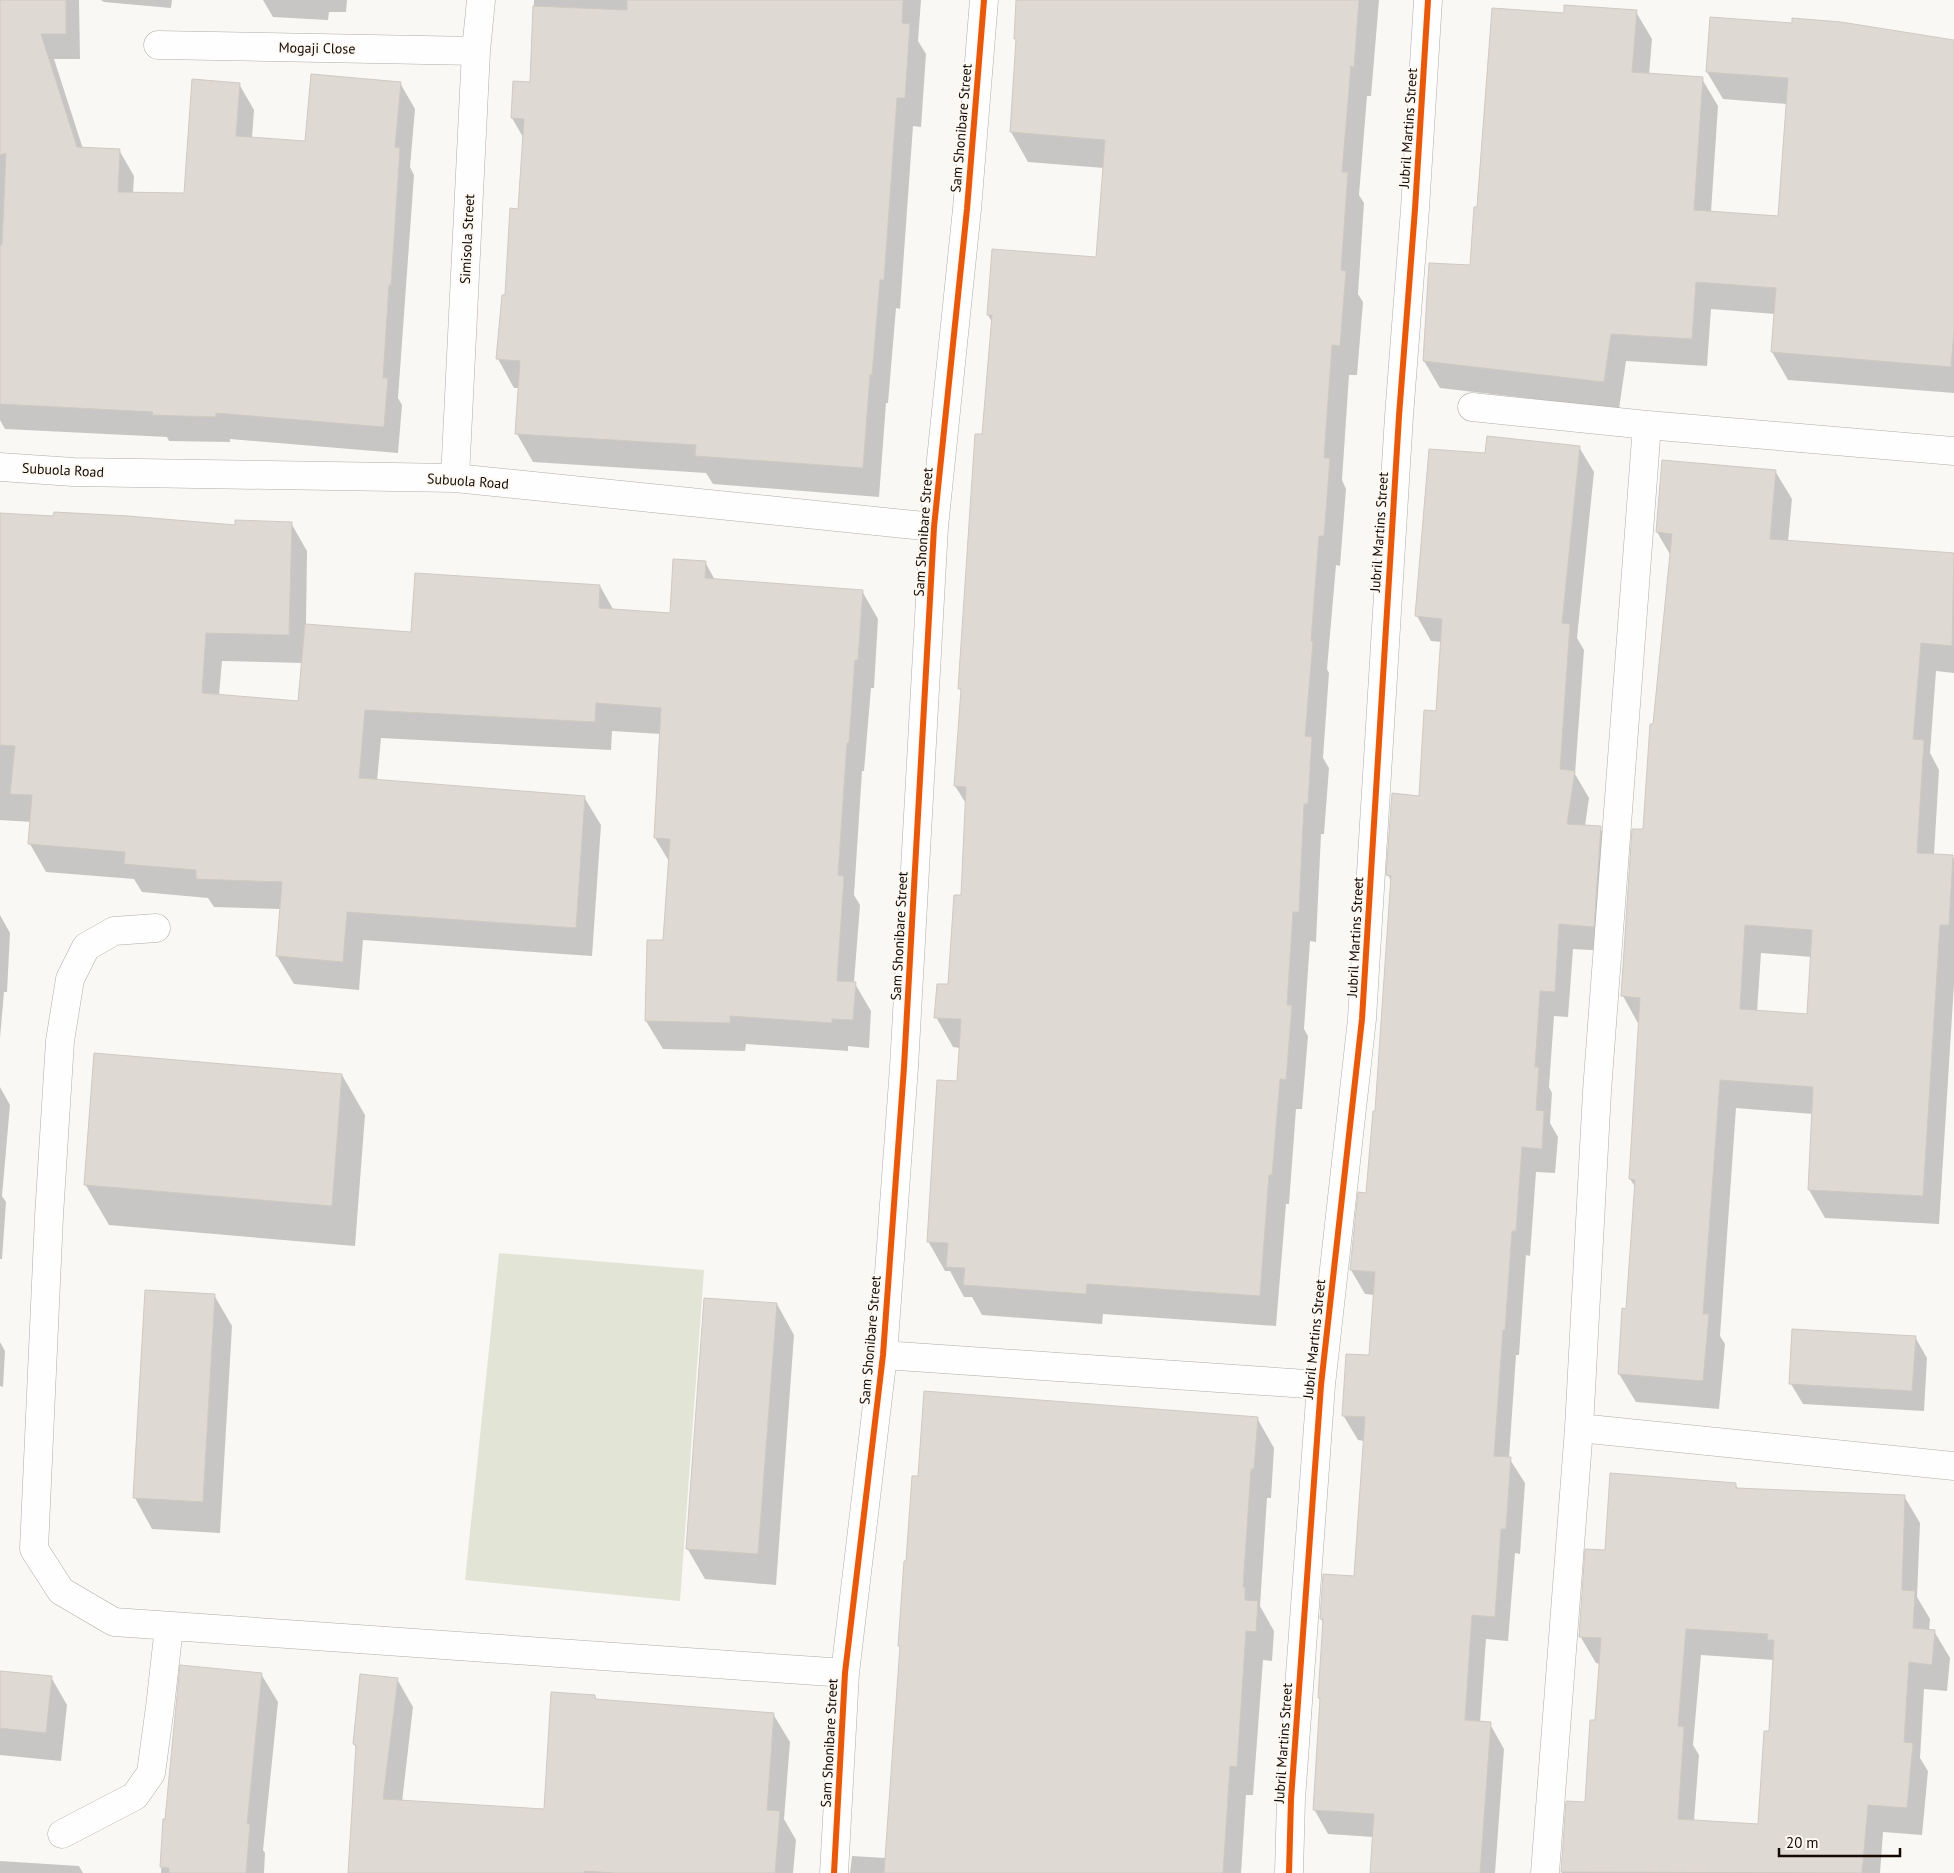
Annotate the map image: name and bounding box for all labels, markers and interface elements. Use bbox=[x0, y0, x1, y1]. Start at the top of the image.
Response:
street label: Mogaji Close bbox=[278, 38, 356, 58]
street label: Sam Shonibare Street bbox=[946, 63, 976, 193]
street label: Jubril Martins Street bbox=[1395, 67, 1421, 190]
street label: Simisola Street bbox=[456, 193, 478, 285]
street label: Subuola Road bbox=[22, 459, 104, 481]
street label: Sam Shonibare Street bbox=[910, 467, 937, 597]
street label: Subuola Road bbox=[426, 469, 510, 493]
street label: Jubril Martins Street bbox=[1366, 471, 1392, 594]
street label: Sam Shonibare Street bbox=[887, 871, 911, 1001]
street label: Jubril Martins Street bbox=[1343, 876, 1367, 999]
street label: Sam Shonibare Street bbox=[855, 1275, 885, 1405]
street label: Jubril Martins Street bbox=[1299, 1278, 1329, 1401]
street label: Sam Shonibare Street bbox=[817, 1678, 841, 1808]
street label: Jubril Martins Street bbox=[1270, 1682, 1296, 1805]
scale bar bbox=[1779, 1826, 1900, 1858]
text: 20 m bbox=[1786, 1833, 1819, 1852]

